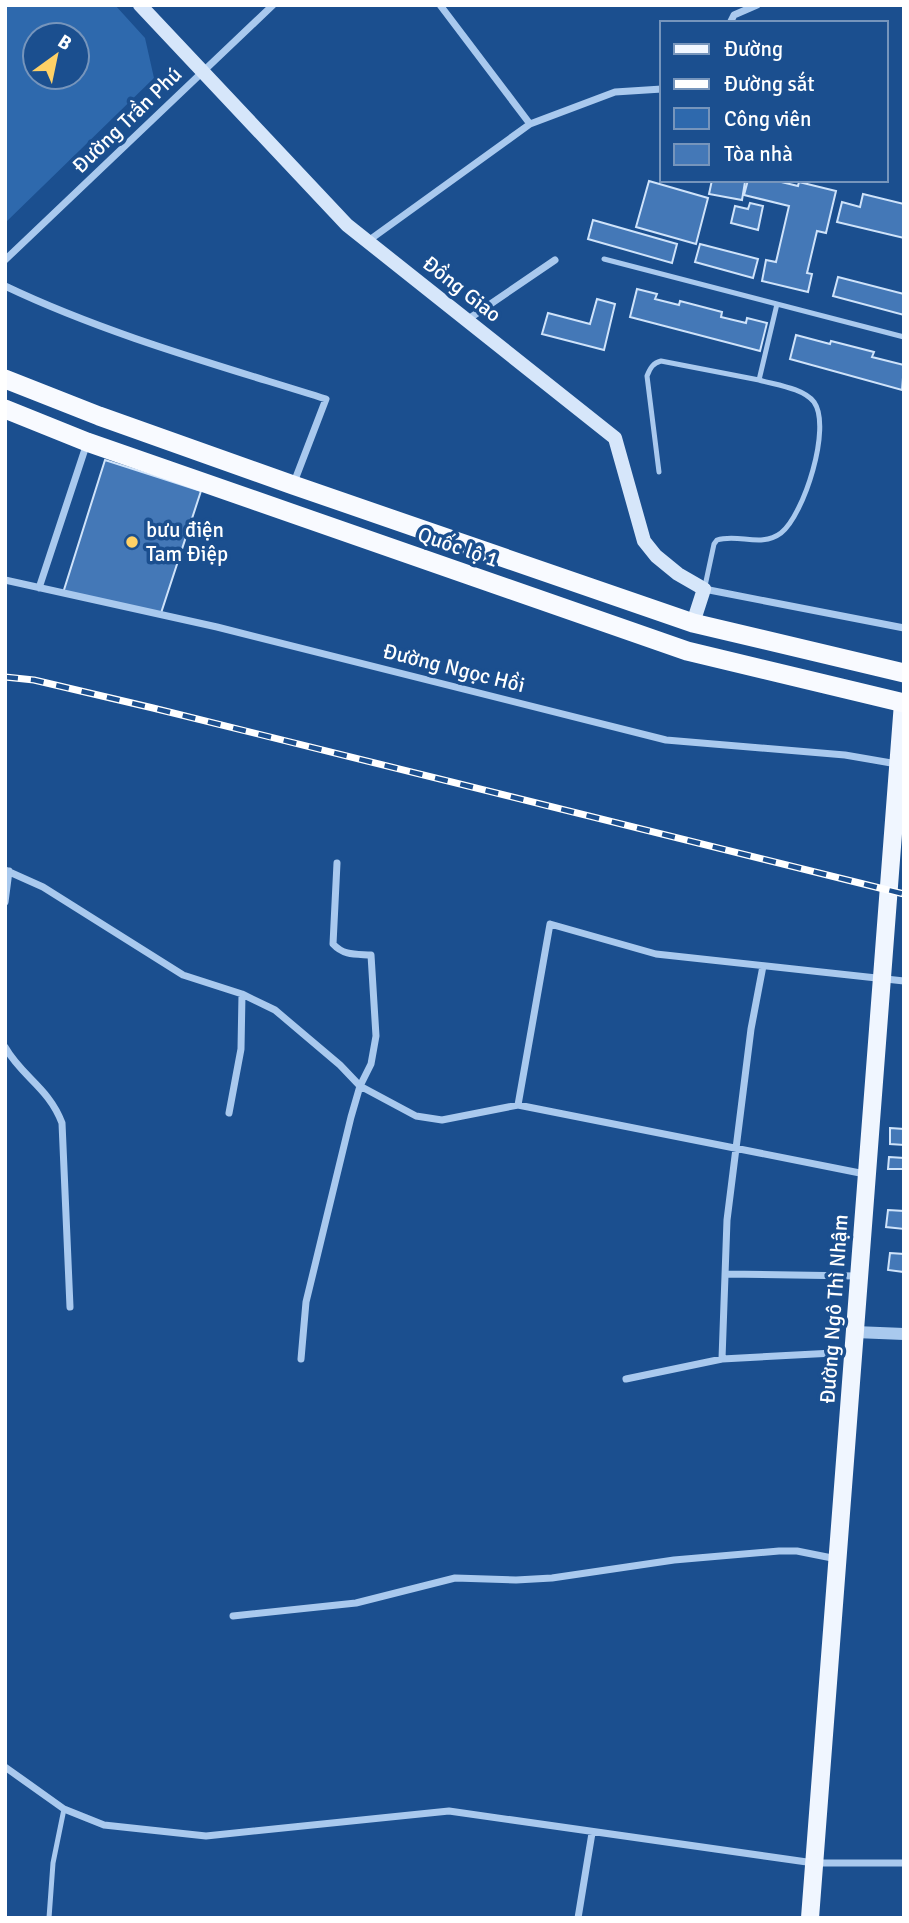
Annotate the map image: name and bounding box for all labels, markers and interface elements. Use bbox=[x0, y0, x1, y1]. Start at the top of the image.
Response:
north arrow bbox=[21, 21, 91, 91]
legend bbox=[660, 21, 888, 182]
text: B bbox=[53, 29, 76, 56]
text: Đường bbox=[724, 36, 783, 62]
street label: Đường Trần Phú bbox=[67, 61, 187, 179]
text: Đường sắt bbox=[724, 71, 815, 97]
text: Công viên bbox=[724, 106, 812, 132]
text: Tòa nhà bbox=[724, 141, 793, 167]
street label: Đồng Giao bbox=[417, 250, 507, 328]
place label: bưu điện Tam Điệp bbox=[146, 517, 228, 567]
street label: Quốc lộ 1 bbox=[414, 521, 502, 573]
marker: bưu điện Tam Điệp bbox=[124, 534, 140, 550]
street label: Đường Ngọc Hồi bbox=[380, 638, 528, 698]
street label: Đường Ngô Thì Nhậm bbox=[814, 1213, 854, 1405]

